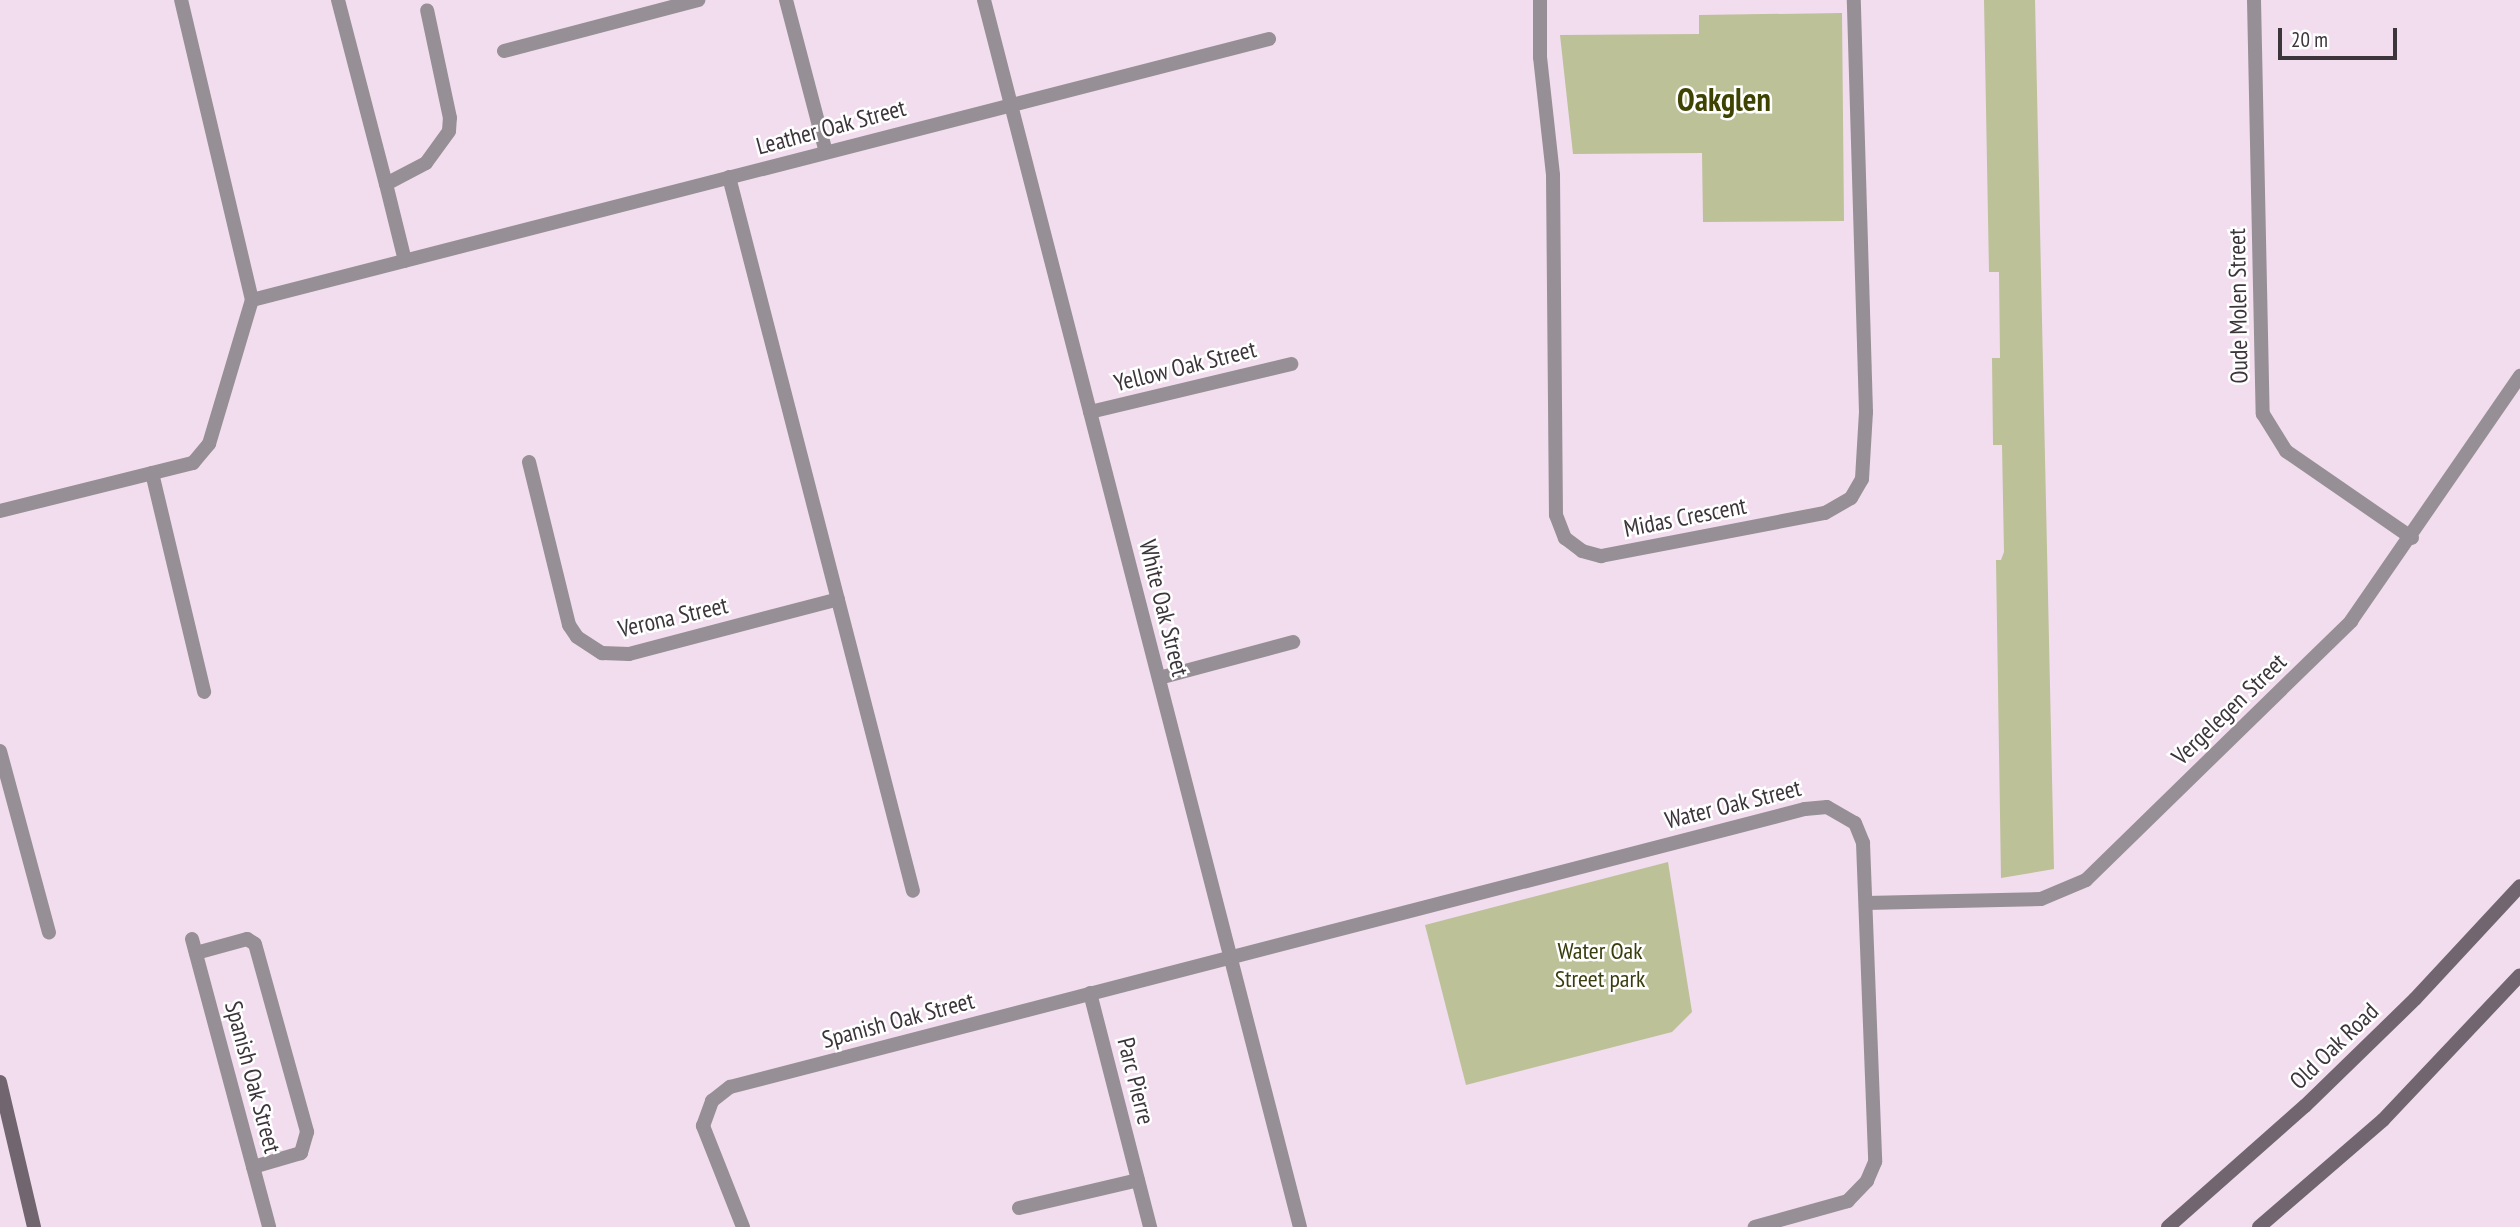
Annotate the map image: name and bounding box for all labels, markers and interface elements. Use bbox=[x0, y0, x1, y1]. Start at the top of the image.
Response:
scale bar bbox=[2282, 14, 2401, 58]
text: 20 m bbox=[2291, 26, 2328, 53]
district label: Oakglen bbox=[1677, 80, 1771, 118]
street label: Leather Oak Street bbox=[753, 93, 909, 161]
street label: Oude Molen Street bbox=[2222, 228, 2254, 384]
street label: Yellow Oak Street bbox=[1110, 334, 1260, 398]
street label: Midas Crescent bbox=[1621, 491, 1749, 543]
street label: White Oak Street bbox=[1133, 537, 1195, 679]
street label: Verona Street bbox=[615, 590, 731, 644]
street label: Vergelegen Street bbox=[2166, 647, 2292, 771]
street label: Water Oak Street bbox=[1662, 773, 1804, 835]
park label: Water Oak Street park bbox=[1555, 937, 1645, 993]
street label: Spanish Oak Street bbox=[819, 986, 977, 1054]
street label: Old Oak Road bbox=[2284, 997, 2384, 1095]
street label: Spanish Oak Street bbox=[219, 998, 287, 1156]
street label: Parc Pierre bbox=[1111, 1034, 1161, 1128]

